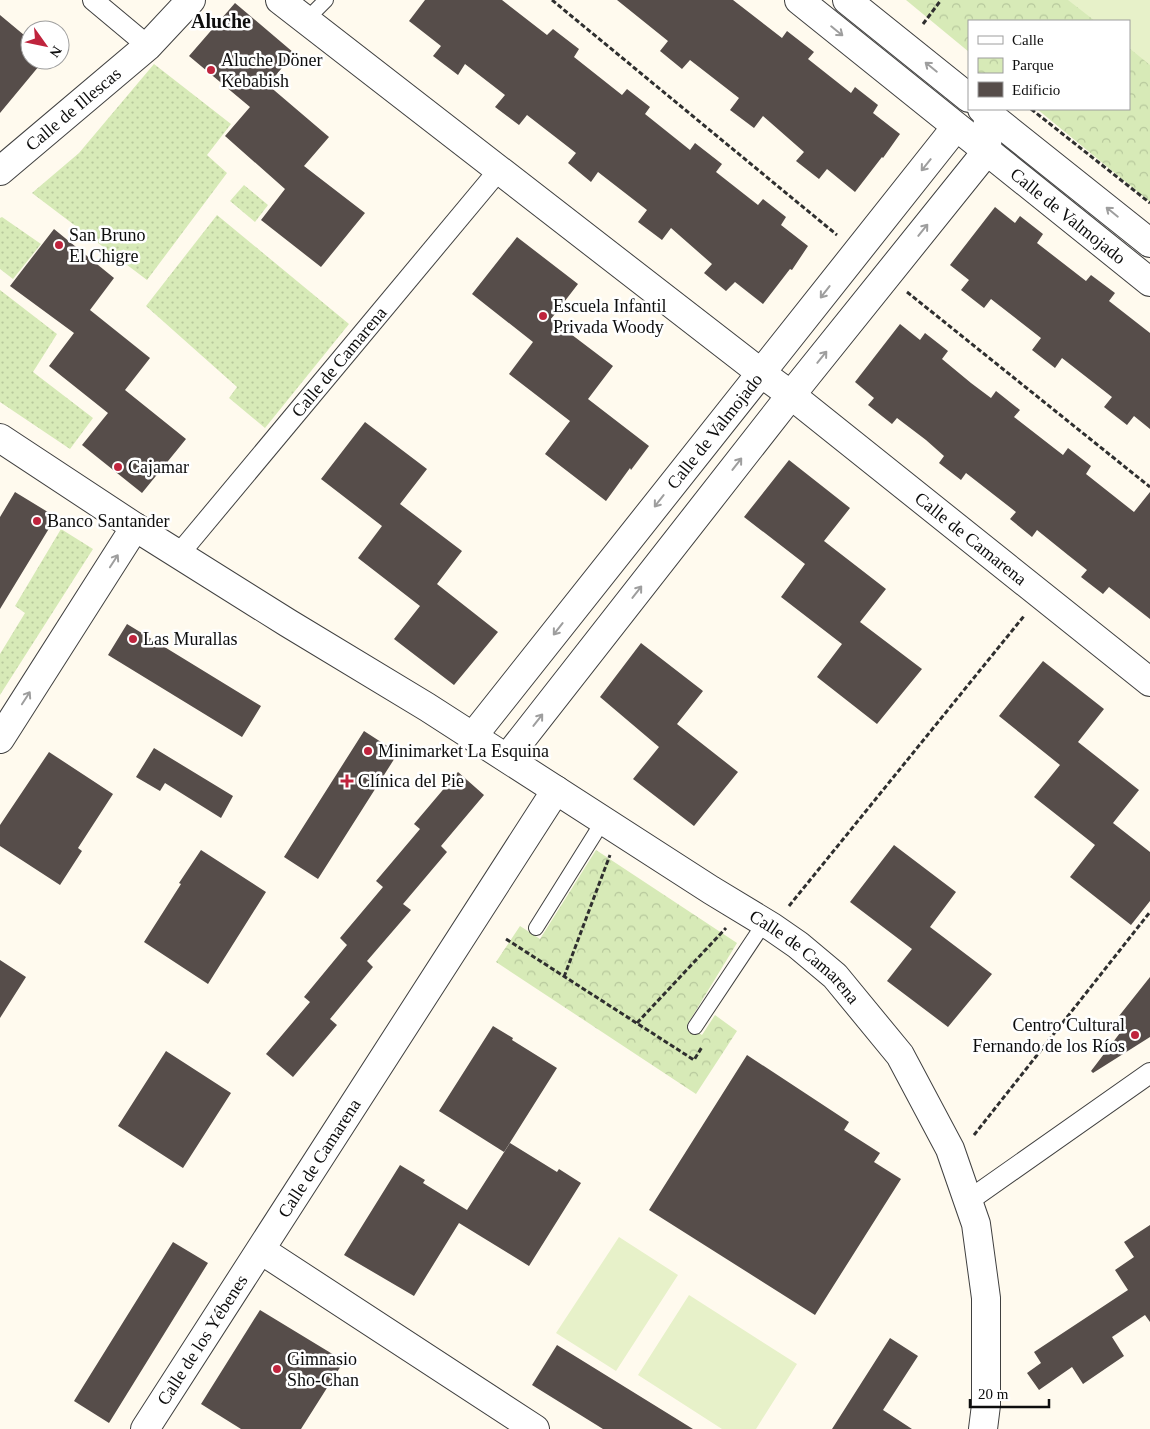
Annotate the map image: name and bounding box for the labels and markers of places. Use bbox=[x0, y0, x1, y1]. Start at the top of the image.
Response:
place label: Aluche Döner Kebabish bbox=[221, 50, 322, 91]
marker: Aluche Döner Kebabish bbox=[205, 64, 217, 76]
place label: San Bruno El Chigre bbox=[69, 225, 146, 266]
marker: San Bruno El Chigre bbox=[53, 239, 65, 251]
place label: Escuela Infantil Privada Woody bbox=[553, 296, 666, 337]
marker: Escuela Infantil Privada Woody bbox=[537, 310, 549, 322]
place label: Cajamar bbox=[128, 457, 189, 477]
marker: Cajamar bbox=[112, 461, 124, 473]
place label: Banco Santander bbox=[47, 511, 169, 531]
marker: Banco Santander bbox=[31, 515, 43, 527]
place label: Las Murallas bbox=[143, 629, 237, 649]
marker: Las Murallas bbox=[127, 633, 139, 645]
place label: Minimarket La Esquina bbox=[378, 741, 549, 761]
marker: Minimarket La Esquina bbox=[362, 745, 374, 757]
place label: Clínica del Pie bbox=[358, 771, 464, 791]
marker: Clínica del Pie bbox=[340, 774, 354, 788]
place label: Centro Cultural Fernando de los Ríos bbox=[973, 1015, 1125, 1056]
marker: Centro Cultural Fernando de los Ríos bbox=[1129, 1029, 1141, 1041]
place label: Gimnasio Sho-Chan bbox=[287, 1349, 359, 1390]
marker: Gimnasio Sho-Chan bbox=[271, 1363, 283, 1375]

